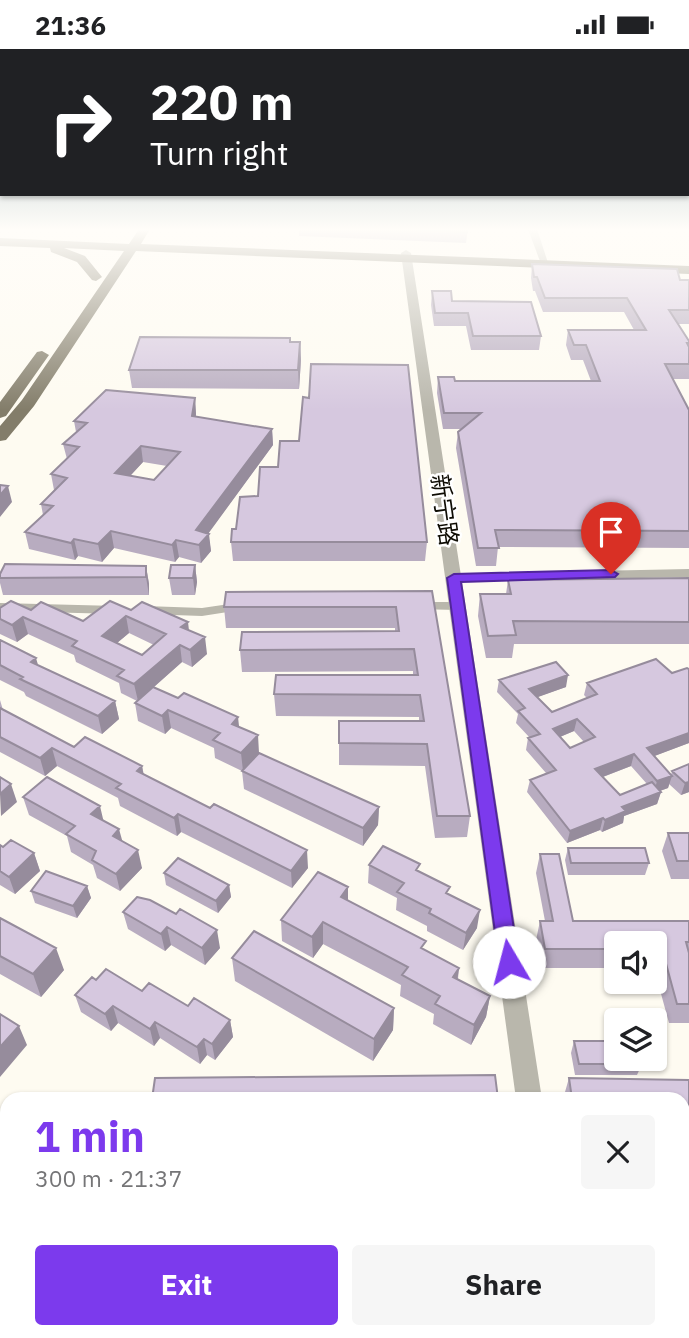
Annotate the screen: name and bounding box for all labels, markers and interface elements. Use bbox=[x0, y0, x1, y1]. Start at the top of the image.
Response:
text: 21:36 bbox=[35, 8, 106, 42]
text: 220 m bbox=[150, 70, 294, 133]
icon: right bbox=[35, 77, 126, 168]
text: Turn right bbox=[150, 132, 288, 174]
street label: 新宁路 bbox=[424, 472, 466, 548]
pin bbox=[581, 502, 641, 574]
icon: arrive bbox=[592, 513, 630, 551]
position arrow bbox=[472, 925, 546, 999]
map controls bbox=[604, 931, 667, 1071]
button: sound bbox=[604, 931, 667, 994]
button: layers bbox=[604, 1008, 667, 1071]
text: 1 min bbox=[35, 1109, 145, 1164]
button: close bbox=[581, 1115, 655, 1189]
text: 300 m · 21:37 bbox=[35, 1163, 182, 1193]
button: Exit bbox=[35, 1245, 338, 1325]
button: Share bbox=[352, 1245, 655, 1325]

